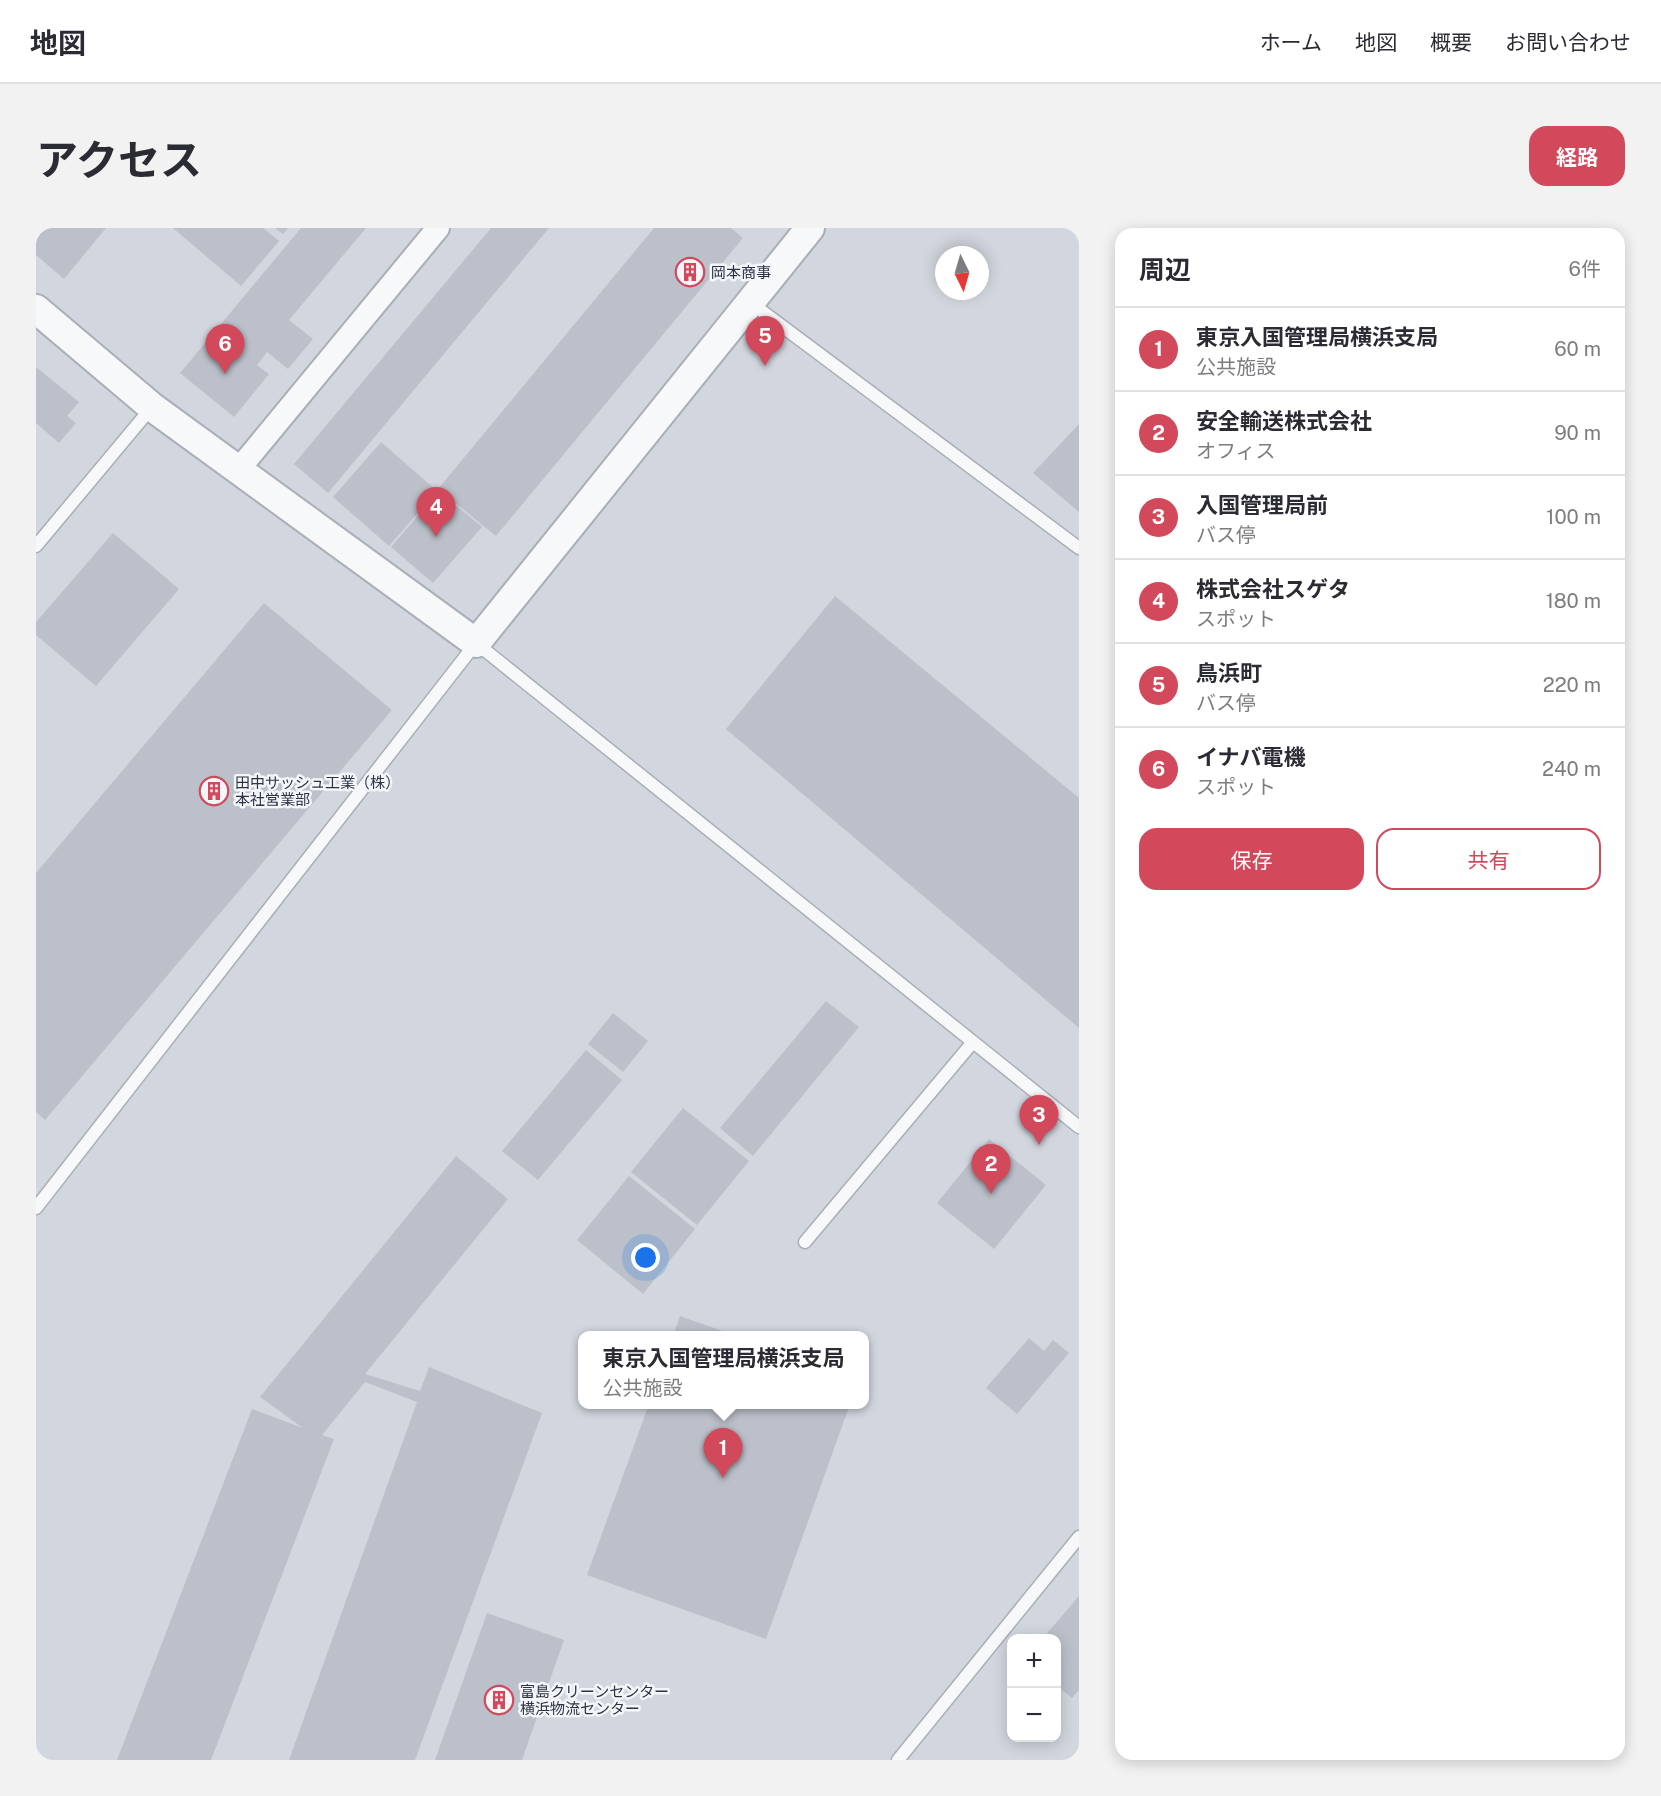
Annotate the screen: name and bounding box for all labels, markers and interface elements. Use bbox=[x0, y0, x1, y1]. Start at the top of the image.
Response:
text: 地図 bbox=[30, 26, 86, 59]
text: ホーム bbox=[1260, 30, 1322, 55]
text: 地図 bbox=[1355, 30, 1397, 55]
text: 概要 bbox=[1430, 30, 1472, 55]
text: お問い合わせ bbox=[1505, 30, 1631, 55]
button: 経路 bbox=[1529, 126, 1625, 186]
text: アクセス bbox=[36, 135, 202, 184]
north arrow bbox=[935, 246, 989, 300]
text: 周辺 bbox=[1139, 254, 1191, 285]
building icon: 岡本商事 bbox=[674, 256, 706, 288]
text: 6件 bbox=[1569, 257, 1601, 281]
place label: 岡本商事 bbox=[711, 264, 771, 281]
pin: 5 bbox=[746, 316, 784, 366]
pin: 6 bbox=[206, 324, 244, 374]
text: 東京入国管理局横浜支局 bbox=[1196, 324, 1438, 350]
text: 1 bbox=[1154, 337, 1163, 361]
text: 60 m bbox=[1554, 337, 1601, 361]
text: 公共施設 bbox=[1196, 355, 1276, 379]
text: 安全輸送株式会社 bbox=[1196, 408, 1372, 434]
text: 2 bbox=[1152, 421, 1165, 445]
text: 90 m bbox=[1554, 421, 1601, 445]
text: オフィス bbox=[1196, 439, 1276, 463]
pin: 4 bbox=[416, 488, 456, 537]
text: 入国管理局前 bbox=[1196, 492, 1328, 518]
text: 3 bbox=[1152, 505, 1165, 529]
text: 100 m bbox=[1546, 505, 1601, 529]
text: バス停 bbox=[1196, 523, 1256, 547]
text: 株式会社スゲタ bbox=[1196, 576, 1350, 602]
text: 4 bbox=[1152, 589, 1165, 613]
text: 180 m bbox=[1546, 589, 1601, 613]
text: スポット bbox=[1196, 607, 1276, 631]
text: 鳥浜町 bbox=[1196, 660, 1262, 686]
text: 5 bbox=[1152, 673, 1165, 697]
text: 220 m bbox=[1543, 673, 1601, 697]
text: バス停 bbox=[1196, 691, 1256, 715]
text: イナバ電機 bbox=[1196, 744, 1306, 770]
text: 6 bbox=[1152, 757, 1165, 781]
text: 240 m bbox=[1542, 757, 1601, 781]
place label: 田中サッシュ工業（株） 本社営業部 bbox=[235, 774, 400, 808]
building icon: 田中サッシュ工業（株） 本社営業部 bbox=[198, 775, 230, 807]
text: スポット bbox=[1196, 775, 1276, 799]
button: 保存 bbox=[1139, 828, 1364, 890]
button: 共有 bbox=[1376, 828, 1601, 890]
pin: 3 bbox=[1020, 1096, 1058, 1145]
pin: 2 bbox=[972, 1144, 1010, 1194]
your location bbox=[631, 1243, 660, 1272]
popup bbox=[578, 1331, 869, 1409]
text: 東京入国管理局横浜支局 bbox=[602, 1345, 845, 1371]
text: 公共施設 bbox=[602, 1376, 682, 1400]
pin: 1 bbox=[704, 1428, 742, 1478]
map controls bbox=[1007, 1634, 1061, 1742]
button: + bbox=[1007, 1634, 1061, 1688]
place label: 富島クリーンセンター 横浜物流センター bbox=[520, 1683, 669, 1717]
building icon: 富島クリーンセンター 横浜物流センター bbox=[483, 1684, 515, 1716]
button: − bbox=[1007, 1688, 1061, 1742]

